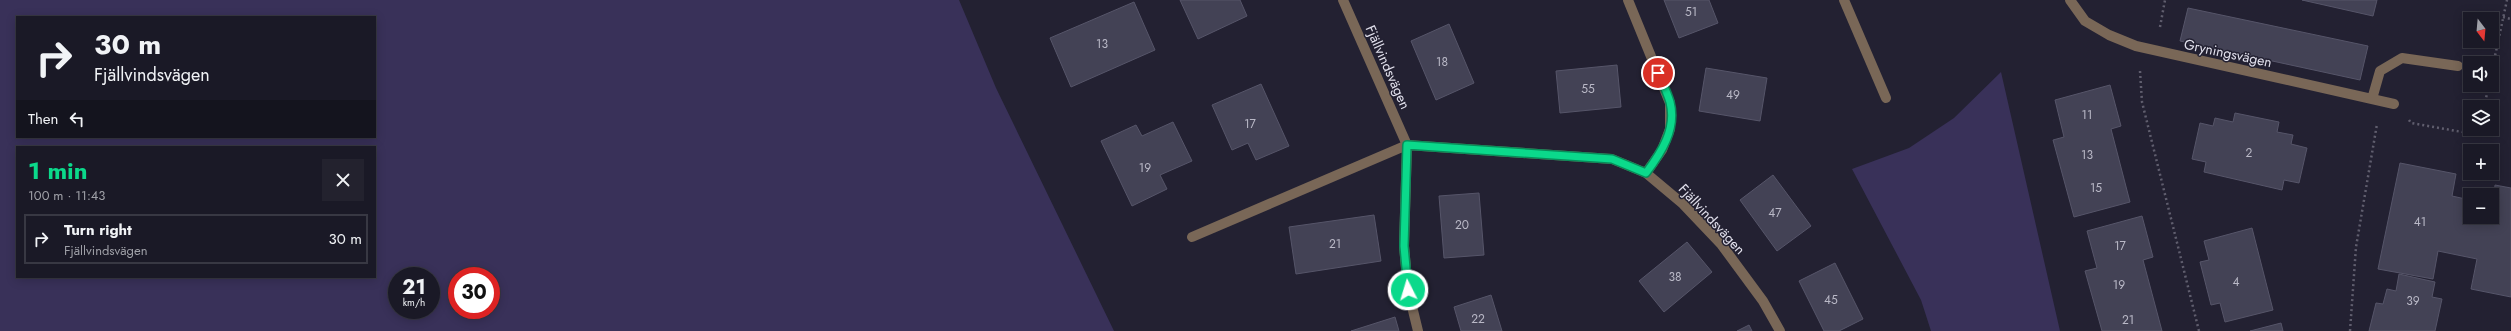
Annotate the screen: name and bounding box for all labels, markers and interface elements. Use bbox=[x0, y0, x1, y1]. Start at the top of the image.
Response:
house number: 51 bbox=[1685, 3, 1697, 21]
north arrow bbox=[2463, 12, 2499, 48]
map controls bbox=[2463, 12, 2499, 224]
street label: Fjällvindsvägen bbox=[1361, 22, 1415, 112]
text: 30 m bbox=[94, 24, 161, 65]
icon: right bbox=[28, 32, 80, 84]
street label: Gryningsvägen bbox=[2182, 34, 2274, 72]
house number: 13 bbox=[1096, 35, 1108, 53]
house number: 18 bbox=[1436, 53, 1448, 71]
pin bbox=[1641, 56, 1675, 90]
button: sound bbox=[2463, 56, 2499, 92]
text: Fjällvindsvägen bbox=[94, 62, 210, 88]
icon: arrive bbox=[1647, 62, 1669, 84]
house number: 55 bbox=[1581, 80, 1595, 98]
house number: 49 bbox=[1726, 86, 1740, 104]
button: layers bbox=[2463, 100, 2499, 136]
house number: 11 bbox=[2082, 106, 2092, 124]
text: Then bbox=[28, 108, 58, 130]
icon: left bbox=[66, 108, 88, 130]
house number: 17 bbox=[1244, 115, 1257, 133]
house number: 2 bbox=[2246, 144, 2253, 162]
button: + bbox=[2463, 144, 2499, 180]
house number: 13 bbox=[2081, 146, 2093, 164]
text: 1 min bbox=[28, 153, 88, 188]
button: close bbox=[322, 159, 364, 201]
house number: 19 bbox=[1139, 159, 1151, 177]
street label: Fjällvindsvägen bbox=[1674, 179, 1750, 259]
house number: 15 bbox=[2090, 179, 2102, 197]
text: 100 m · 11:43 bbox=[28, 186, 105, 205]
button: − bbox=[2463, 188, 2499, 224]
house number: 47 bbox=[1768, 204, 1782, 222]
house number: 41 bbox=[2414, 213, 2426, 231]
house number: 20 bbox=[1455, 216, 1469, 234]
text: Turn right bbox=[64, 219, 132, 241]
icon: right bbox=[30, 228, 52, 250]
text: 30 m bbox=[329, 228, 362, 250]
house number: 21 bbox=[1329, 235, 1341, 253]
house number: 17 bbox=[2114, 237, 2127, 255]
text: Fjällvindsvägen bbox=[64, 241, 148, 260]
speed limit sign: 30 bbox=[448, 267, 500, 319]
house number: 38 bbox=[1668, 268, 1682, 286]
position arrow bbox=[1387, 269, 1429, 311]
text: 21 bbox=[402, 273, 426, 302]
house number: 4 bbox=[2233, 273, 2240, 291]
house number: 19 bbox=[2113, 276, 2125, 294]
house number: 45 bbox=[1824, 291, 1838, 309]
house number: 39 bbox=[2406, 292, 2420, 310]
text: km/h bbox=[403, 295, 425, 310]
house number: 22 bbox=[1471, 310, 1485, 328]
house number: 21 bbox=[2122, 311, 2134, 329]

